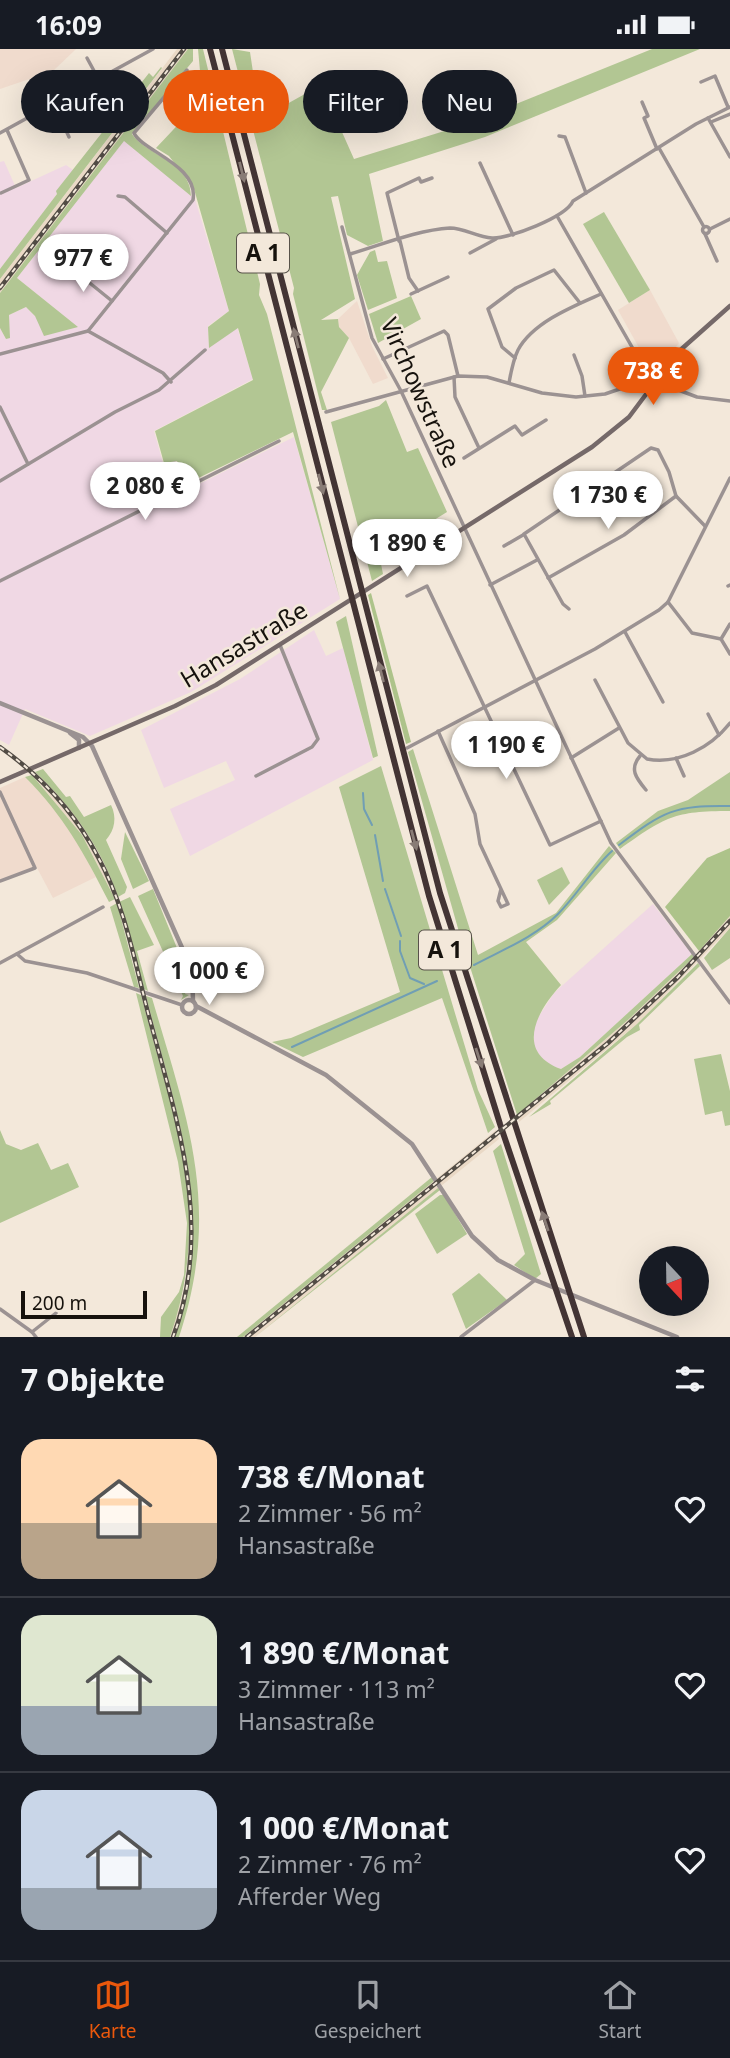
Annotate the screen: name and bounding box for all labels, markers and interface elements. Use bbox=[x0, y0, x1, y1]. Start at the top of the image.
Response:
text: 16:09 bbox=[35, 7, 102, 43]
chip: Kaufen bbox=[21, 70, 149, 133]
chip: Mieten bbox=[163, 70, 289, 133]
chip: Filter bbox=[303, 70, 408, 133]
chip: Neu bbox=[422, 70, 517, 133]
one-way arrow bbox=[237, 161, 248, 183]
road number: A 1 bbox=[237, 233, 289, 273]
pin: 977 € bbox=[34, 235, 132, 294]
text: 977 € bbox=[54, 241, 112, 273]
street label: Virchowstraße bbox=[374, 312, 469, 473]
one-way arrow bbox=[290, 327, 301, 349]
pin: 738 € bbox=[604, 347, 702, 407]
text: 738 € bbox=[624, 354, 682, 386]
pin: 2 080 € bbox=[80, 463, 210, 522]
text: 2 080 € bbox=[106, 469, 184, 501]
pin: 1 730 € bbox=[543, 471, 673, 531]
one-way arrow bbox=[316, 473, 327, 495]
text: 1 730 € bbox=[569, 478, 647, 510]
pin: 1 890 € bbox=[342, 519, 472, 579]
text: 1 890 € bbox=[368, 526, 446, 558]
street label: Hansastraße bbox=[174, 593, 313, 695]
one-way arrow bbox=[375, 661, 386, 683]
pin: 1 190 € bbox=[441, 721, 571, 781]
text: 1 190 € bbox=[467, 728, 545, 760]
one-way arrow bbox=[409, 830, 420, 852]
road number: A 1 bbox=[419, 931, 471, 969]
pin: 1 000 € bbox=[144, 947, 274, 1007]
text: 1 000 € bbox=[170, 954, 248, 986]
one-way arrow bbox=[474, 1048, 485, 1069]
one-way arrow bbox=[539, 1210, 550, 1231]
north arrow bbox=[639, 1246, 709, 1316]
map controls bbox=[639, 1246, 709, 1316]
scale bar bbox=[21, 1288, 147, 1320]
text: 200 m bbox=[32, 1290, 87, 1316]
text: 7 Objekte bbox=[21, 1359, 165, 1400]
icon: filters bbox=[671, 1360, 709, 1398]
text: 738 €/Monat bbox=[238, 1456, 424, 1497]
icon: home bbox=[77, 1467, 161, 1551]
icon: heart bbox=[671, 1490, 709, 1528]
text: 2 Zimmer · 56 m² bbox=[238, 1497, 422, 1529]
text: Hansastraße bbox=[238, 1529, 375, 1561]
text: 1 890 €/Monat bbox=[238, 1632, 449, 1673]
icon: home bbox=[77, 1643, 161, 1727]
icon: heart bbox=[671, 1666, 709, 1704]
text: 3 Zimmer · 113 m² bbox=[238, 1673, 435, 1705]
text: Hansastraße bbox=[238, 1705, 375, 1737]
text: 1 000 €/Monat bbox=[238, 1807, 449, 1848]
icon: home bbox=[77, 1818, 161, 1902]
icon: heart bbox=[671, 1841, 709, 1879]
text: 2 Zimmer · 76 m² bbox=[238, 1848, 422, 1880]
text: Afferder Weg bbox=[238, 1880, 381, 1912]
tab: Karte bbox=[89, 1976, 137, 2044]
tab: Gespeichert bbox=[314, 1976, 421, 2044]
tab: Start bbox=[599, 1976, 641, 2044]

